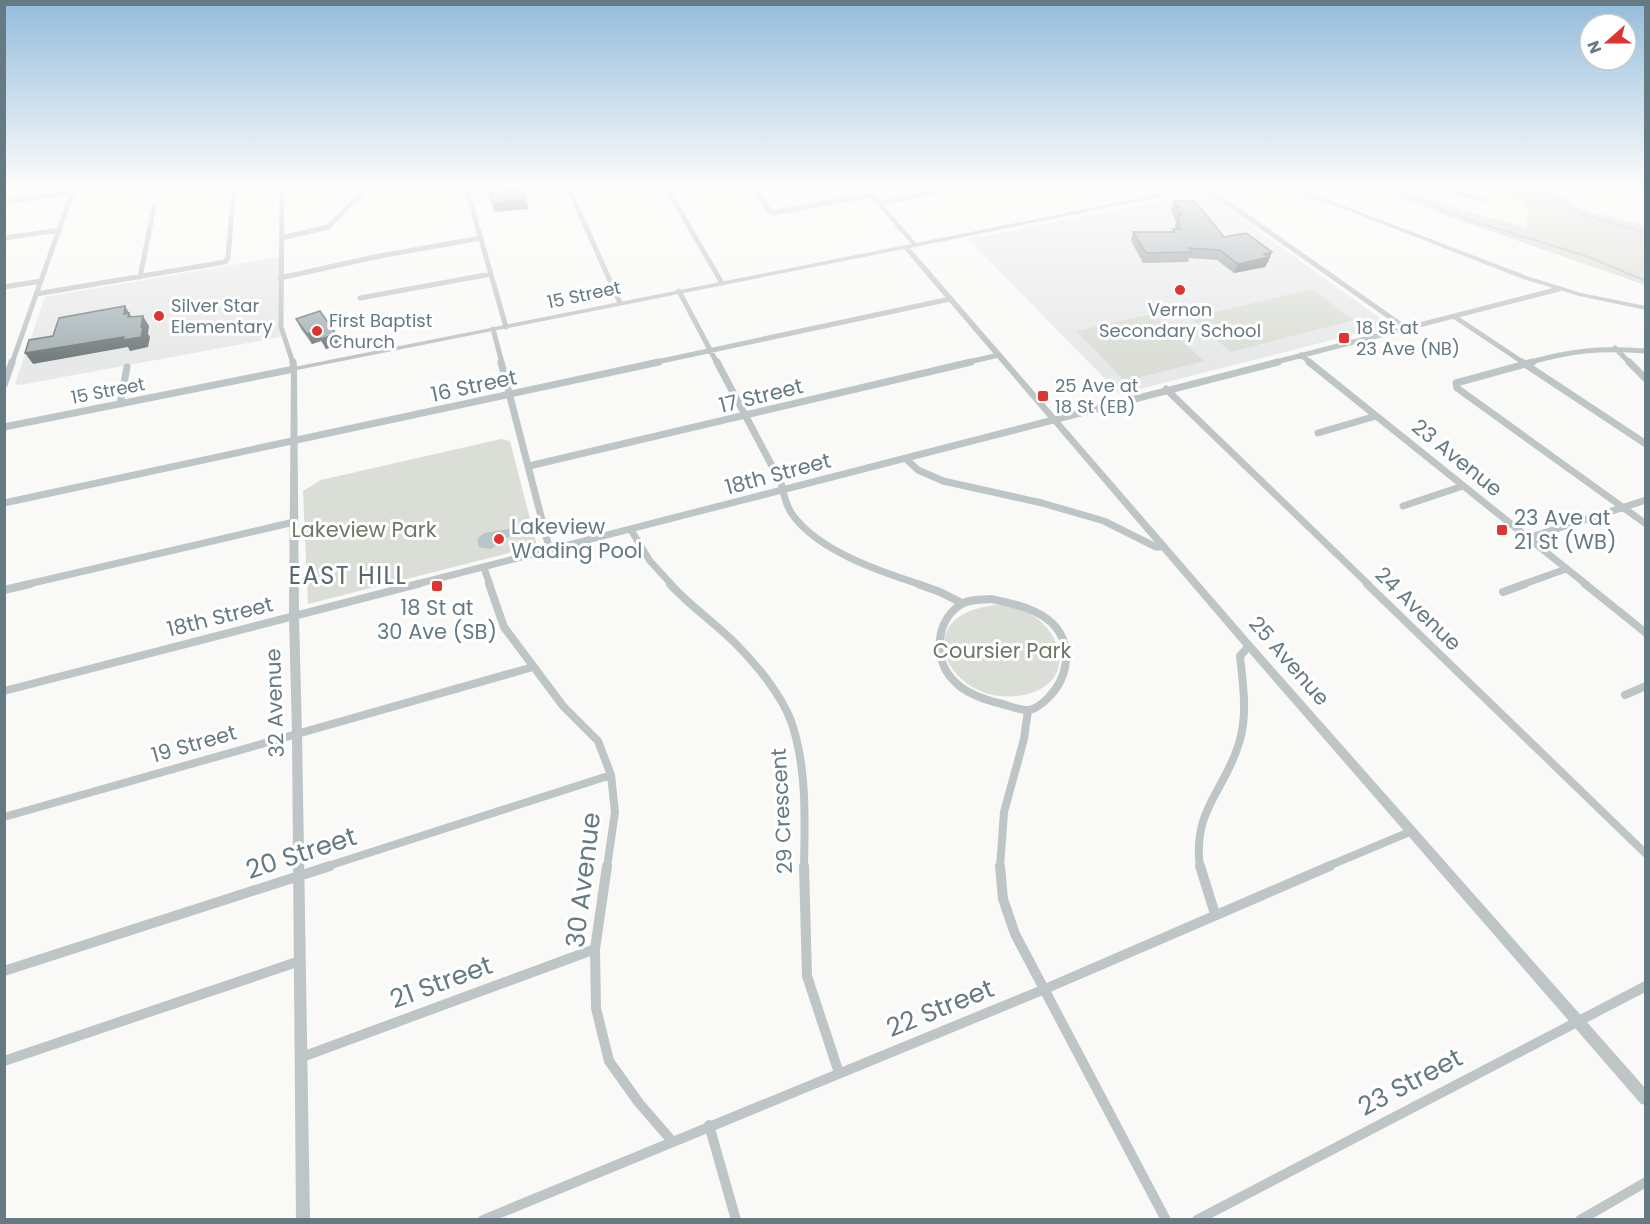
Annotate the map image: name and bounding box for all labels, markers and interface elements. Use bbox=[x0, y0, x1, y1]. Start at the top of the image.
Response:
north arrow bbox=[1578, 12, 1638, 72]
text: N bbox=[1582, 37, 1607, 57]
street label: 15 Street bbox=[545, 275, 623, 314]
marker: Vernon Secondary School bbox=[1173, 283, 1187, 297]
place label: Silver Star Elementary bbox=[171, 293, 273, 339]
place label: Vernon Secondary School bbox=[1099, 297, 1261, 343]
place label: First Baptist Church bbox=[329, 308, 432, 354]
marker: Silver Star Elementary bbox=[152, 309, 166, 323]
place label: 18 St at 23 Ave (NB) bbox=[1356, 315, 1460, 361]
marker: First Baptist Church bbox=[310, 324, 324, 338]
marker: 18 St at 23 Ave (NB) bbox=[1337, 331, 1351, 345]
street label: 16 Street bbox=[428, 362, 520, 409]
street label: 15 Street bbox=[69, 371, 147, 410]
street label: 17 Street bbox=[716, 371, 806, 420]
place label: 25 Ave at 18 St (EB) bbox=[1055, 373, 1138, 419]
marker: 25 Ave at 18 St (EB) bbox=[1036, 389, 1050, 403]
street label: 23 Avenue bbox=[1406, 412, 1509, 503]
street label: 18th Street bbox=[722, 446, 834, 502]
place label: 23 Ave at 21 St (WB) bbox=[1514, 503, 1616, 556]
place label: Lakeview Wading Pool bbox=[511, 512, 643, 565]
park label: Lakeview Park bbox=[292, 515, 437, 544]
marker: 23 Ave at 21 St (WB) bbox=[1495, 523, 1509, 537]
marker: Lakeview Wading Pool bbox=[492, 532, 506, 546]
district label: EAST HILL bbox=[289, 559, 407, 592]
street label: 24 Avenue bbox=[1369, 560, 1468, 657]
marker: 18 St at 30 Ave (SB) bbox=[430, 579, 444, 593]
street label: 18th Street bbox=[164, 589, 276, 644]
place label: 18 St at 30 Ave (SB) bbox=[377, 593, 497, 646]
street label: 25 Avenue bbox=[1242, 610, 1336, 712]
park label: Coursier Park bbox=[933, 636, 1071, 665]
street label: 32 Avenue bbox=[258, 648, 291, 758]
street label: 19 Street bbox=[148, 718, 240, 769]
street label: 29 Crescent bbox=[764, 747, 799, 875]
street label: 30 Avenue bbox=[557, 810, 609, 950]
street label: 20 Street bbox=[241, 818, 361, 888]
street label: 21 Street bbox=[385, 947, 497, 1017]
street label: 22 Street bbox=[881, 970, 999, 1046]
street label: 23 Street bbox=[1352, 1040, 1468, 1124]

